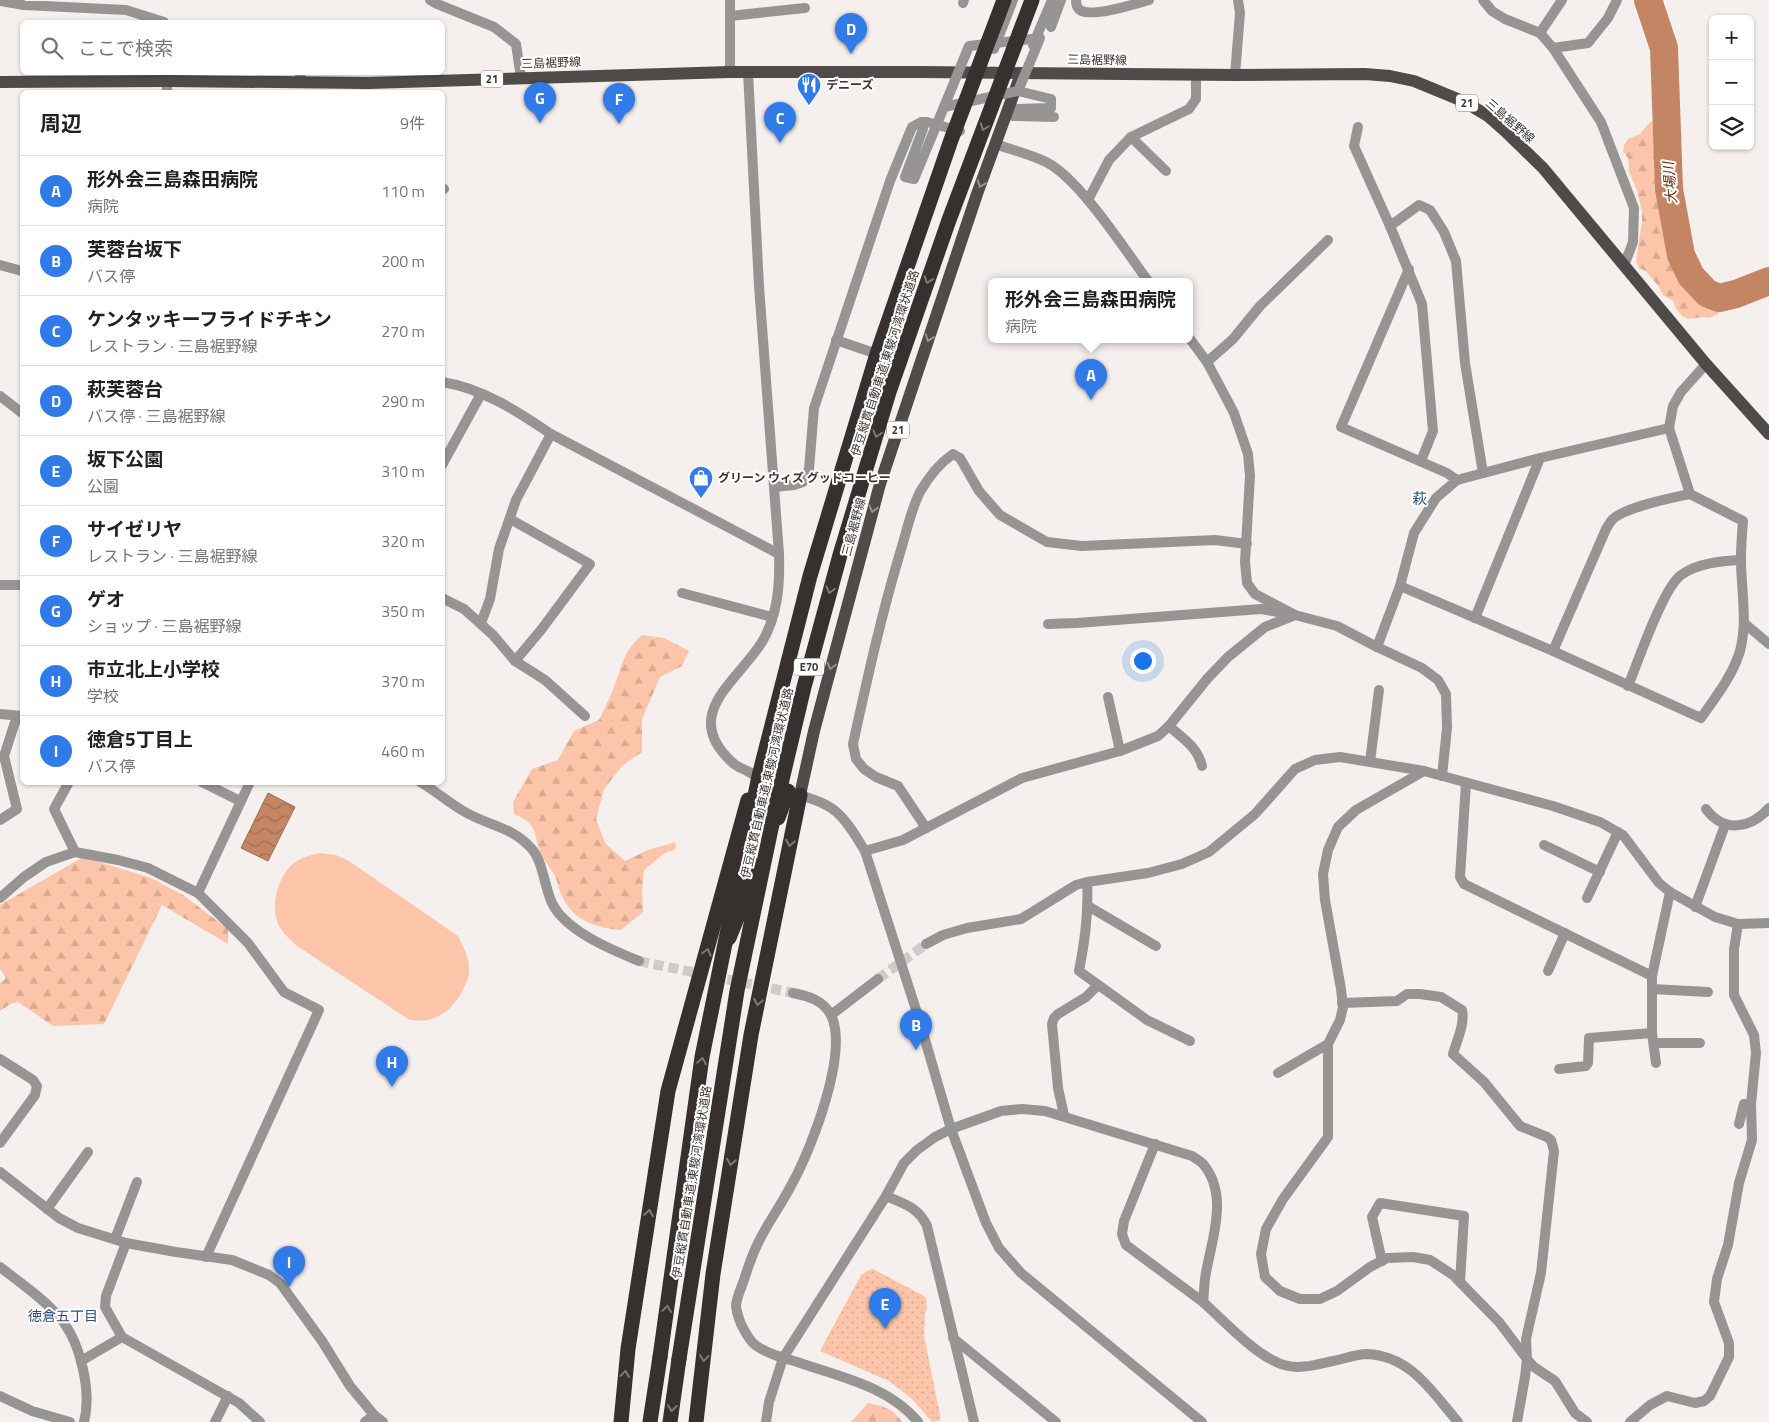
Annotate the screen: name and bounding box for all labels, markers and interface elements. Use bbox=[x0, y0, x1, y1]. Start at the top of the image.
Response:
pin: D bbox=[835, 13, 867, 54]
map controls bbox=[1709, 15, 1754, 150]
button: + bbox=[1709, 15, 1754, 60]
search box bbox=[20, 20, 445, 75]
text: ここで検索 bbox=[78, 33, 173, 62]
icon: search bbox=[38, 34, 66, 62]
street label: 三島裾野線 bbox=[1067, 49, 1127, 70]
street label: 三島裾野線 bbox=[521, 52, 581, 73]
button: − bbox=[1709, 60, 1754, 105]
road number: 21 bbox=[481, 70, 503, 88]
restaurant icon: デニーズ bbox=[796, 72, 822, 106]
place label: デニーズ bbox=[826, 75, 873, 94]
pin: G bbox=[524, 82, 556, 123]
pin: F bbox=[603, 83, 635, 124]
street label: 三島裾野線 bbox=[1481, 94, 1539, 147]
road number: 21 bbox=[1456, 95, 1478, 112]
pin: C bbox=[764, 102, 796, 143]
button: layers bbox=[1709, 105, 1754, 150]
text: 周辺 bbox=[40, 107, 82, 139]
text: 9件 bbox=[400, 111, 425, 135]
one-way arrow bbox=[980, 123, 990, 131]
water label: 大場川 bbox=[1657, 159, 1682, 205]
text: 形外会三島森田病院 bbox=[87, 164, 258, 193]
text: A bbox=[51, 179, 61, 203]
text: 110 m bbox=[381, 179, 425, 203]
one-way arrow bbox=[977, 179, 987, 188]
text: 病院 bbox=[87, 194, 119, 218]
text: 芙蓉台坂下 bbox=[87, 234, 182, 263]
text: B bbox=[51, 249, 61, 273]
text: 200 m bbox=[381, 249, 425, 273]
text: バス停 bbox=[87, 264, 135, 288]
street label: 伊豆縦貫自動車道;東駿河湾環状道路 bbox=[845, 267, 924, 459]
one-way arrow bbox=[924, 275, 934, 284]
popup bbox=[988, 278, 1193, 343]
text: 形外会三島森田病院 bbox=[1005, 284, 1176, 313]
text: ケンタッキーフライドチキン bbox=[87, 304, 332, 333]
text: 病院 bbox=[1005, 314, 1037, 338]
text: C bbox=[52, 319, 60, 343]
text: 270 m bbox=[381, 319, 425, 343]
text: レストラン · 三島裾野線 bbox=[87, 334, 258, 358]
one-way arrow bbox=[925, 334, 935, 342]
pin: A bbox=[1075, 359, 1107, 400]
text: 萩芙蓉台 bbox=[87, 374, 163, 403]
text: D bbox=[51, 389, 61, 413]
text: 290 m bbox=[381, 389, 425, 413]
text: バス停 · 三島裾野線 bbox=[87, 404, 226, 428]
road number: 21 bbox=[887, 422, 909, 438]
one-way arrow bbox=[872, 429, 882, 438]
text: 坂下公園 bbox=[87, 444, 163, 473]
text: E bbox=[52, 459, 60, 483]
text: 310 m bbox=[381, 459, 425, 483]
shop icon: グリーン ウィズ グッドコーヒー bbox=[688, 465, 714, 499]
place label: グリーン ウィズ グッドコーヒー bbox=[718, 468, 891, 487]
text: 公園 bbox=[87, 474, 119, 498]
district label: 萩 bbox=[1412, 487, 1428, 510]
street label: 三島裾野線 bbox=[837, 495, 870, 558]
one-way arrow bbox=[868, 505, 879, 514]
text: サイゼリヤ bbox=[87, 514, 182, 543]
text: F bbox=[52, 529, 60, 553]
text: 320 m bbox=[381, 529, 425, 553]
text: レストラン · 三島裾野線 bbox=[87, 544, 258, 568]
text: ゲオ bbox=[87, 584, 125, 613]
one-way arrow bbox=[825, 585, 836, 594]
text: G bbox=[51, 599, 61, 623]
text: 350 m bbox=[381, 599, 425, 623]
text: ショップ · 三島裾野線 bbox=[87, 614, 242, 638]
your location bbox=[1130, 648, 1156, 674]
text: 市立北上小学校 bbox=[87, 654, 220, 683]
road number: E70 bbox=[794, 659, 824, 676]
one-way arrow bbox=[826, 662, 837, 671]
text: H bbox=[51, 669, 61, 693]
text: 370 m bbox=[381, 669, 425, 693]
text: 学校 bbox=[87, 684, 119, 708]
street label: 伊豆縦貫自動車道;東駿河湾環状道路 bbox=[735, 686, 798, 880]
text: 徳倉5丁目上 bbox=[87, 724, 193, 753]
text: I bbox=[54, 739, 58, 763]
text: 460 m bbox=[381, 739, 425, 763]
text: バス停 bbox=[87, 754, 135, 778]
one-way arrow bbox=[786, 838, 796, 847]
one-way arrow bbox=[701, 948, 711, 957]
one-way arrow bbox=[753, 998, 764, 1006]
pin: B bbox=[900, 1009, 932, 1050]
pin: H bbox=[376, 1046, 408, 1087]
one-way arrow bbox=[696, 1057, 707, 1065]
street label: 伊豆縦貫自動車道;東駿河湾環状道路 bbox=[667, 1084, 716, 1280]
one-way arrow bbox=[726, 1158, 736, 1167]
one-way arrow bbox=[643, 1208, 654, 1216]
pin: I bbox=[273, 1246, 305, 1287]
pin: E bbox=[869, 1288, 901, 1329]
district label: 徳倉五丁目 bbox=[28, 1305, 98, 1326]
one-way arrow bbox=[661, 1305, 672, 1313]
one-way arrow bbox=[698, 1354, 709, 1362]
one-way arrow bbox=[620, 1369, 631, 1377]
one-way arrow bbox=[667, 1404, 678, 1412]

